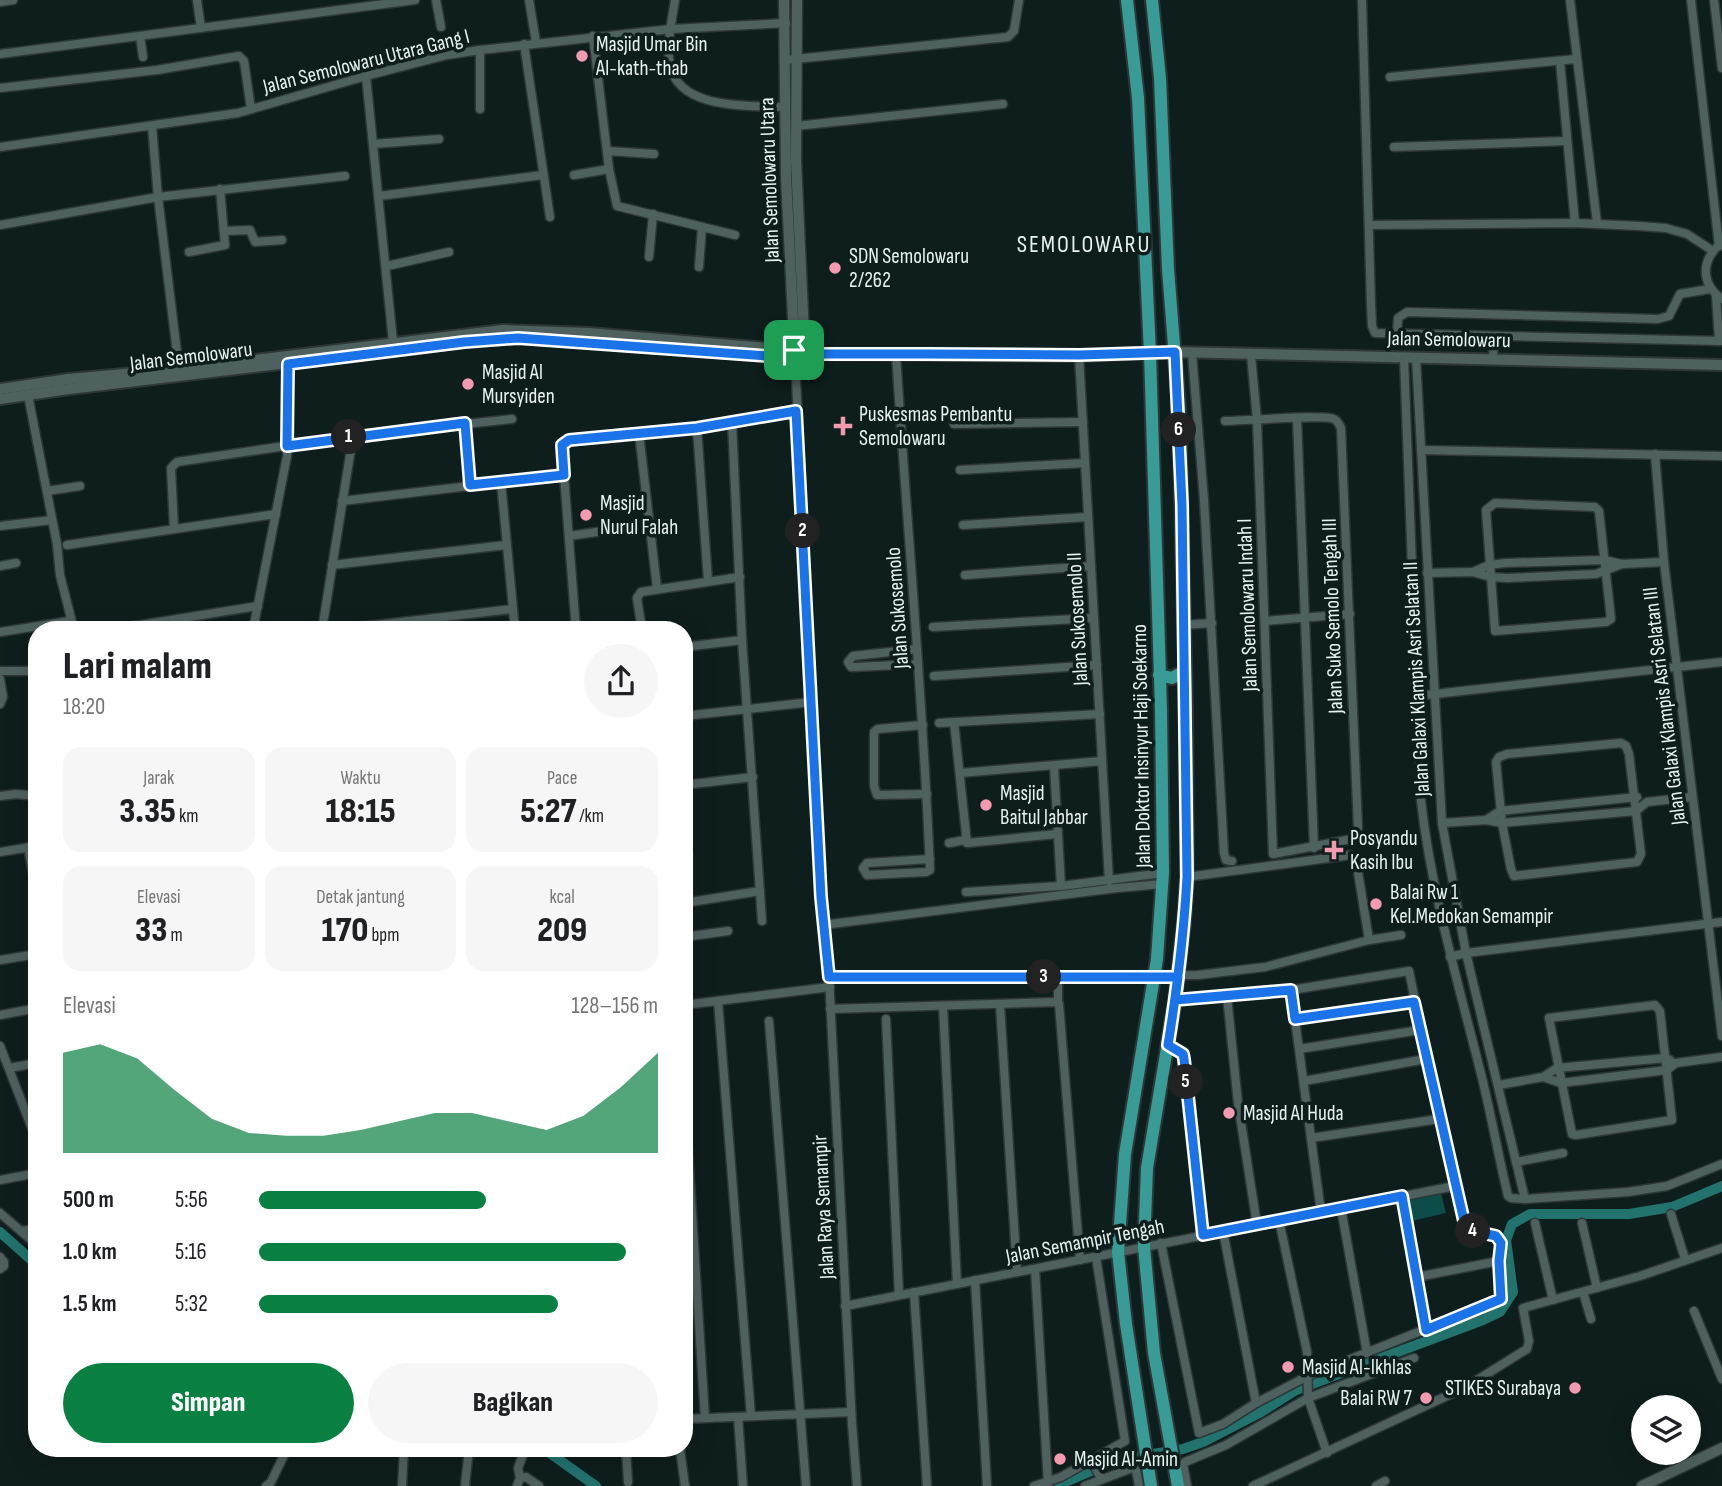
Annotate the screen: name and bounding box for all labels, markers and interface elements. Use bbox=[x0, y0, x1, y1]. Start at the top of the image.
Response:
street label: Jalan Semolowaru Utara Gang I bbox=[259, 24, 472, 99]
place label: Masjid Umar Bin Al-kath-thab bbox=[595, 32, 707, 81]
marker: Masjid Umar Bin Al-kath-thab bbox=[574, 48, 590, 64]
street label: Jalan Semolowaru Utara bbox=[754, 97, 785, 264]
district label: SEMOLOWARU bbox=[1017, 230, 1151, 259]
place label: SDN Semolowaru 2/262 bbox=[849, 244, 969, 293]
marker: SDN Semolowaru 2/262 bbox=[827, 260, 843, 276]
pin bbox=[764, 320, 824, 380]
street label: Jalan Semolowaru bbox=[1386, 326, 1511, 353]
icon: arrive bbox=[775, 331, 813, 369]
street label: Jalan Semolowaru bbox=[127, 337, 254, 377]
place label: Masjid Al Mursyiden bbox=[482, 360, 555, 409]
marker: Masjid Al Mursyiden bbox=[460, 376, 476, 392]
place label: Puskesmas Pembantu Semolowaru bbox=[859, 402, 1012, 451]
pin: 6 bbox=[1162, 412, 1196, 448]
marker: Puskesmas Pembantu Semolowaru bbox=[833, 416, 853, 436]
text: 6 bbox=[1174, 418, 1183, 441]
pin: 1 bbox=[332, 420, 366, 454]
text: 1 bbox=[345, 425, 352, 448]
place label: Masjid Nurul Falah bbox=[600, 491, 678, 540]
marker: Masjid Nurul Falah bbox=[578, 507, 594, 523]
pin: 2 bbox=[786, 514, 820, 548]
street label: Jalan Semolowaru Indah I bbox=[1232, 518, 1263, 693]
street label: Jalan Suko Semolo Tengah III bbox=[1317, 518, 1348, 715]
text: 2 bbox=[798, 519, 807, 542]
street label: Jalan Sukosemolo bbox=[881, 546, 914, 671]
street label: Jalan Sukosemolo II bbox=[1062, 552, 1094, 687]
street label: Jalan Galaxi Klampis Asri Selatan II bbox=[1398, 561, 1435, 798]
street label: Jalan Galaxi Klampis Asri Selatan III bbox=[1637, 586, 1692, 827]
street label: Jalan Doktor Insinyur Haji Soekarno bbox=[1127, 624, 1156, 869]
text: Lari malam bbox=[63, 644, 212, 689]
button: share bbox=[584, 644, 658, 718]
text: 18:20 bbox=[63, 693, 105, 721]
text: Jarak bbox=[143, 767, 174, 790]
text: Waktu bbox=[340, 767, 381, 790]
text: Pace bbox=[547, 767, 577, 790]
place label: Masjid Baitul Jabbar bbox=[1000, 781, 1088, 830]
text: 3.35 bbox=[119, 790, 176, 833]
text: 18:15 bbox=[325, 790, 396, 833]
text: 5:27 bbox=[520, 790, 576, 833]
marker: Masjid Baitul Jabbar bbox=[978, 797, 994, 813]
text: km bbox=[176, 805, 198, 828]
text: /km bbox=[576, 805, 604, 828]
place label: Posyandu Kasih Ibu bbox=[1350, 826, 1417, 875]
marker: Posyandu Kasih Ibu bbox=[1324, 840, 1344, 860]
place label: Balai Rw 1 Kel.Medokan Semampir bbox=[1390, 880, 1553, 929]
text: Elevasi bbox=[137, 886, 181, 909]
text: Detak jantung bbox=[316, 886, 405, 909]
text: kcal bbox=[550, 886, 575, 909]
marker: Balai Rw 1 Kel.Medokan Semampir bbox=[1368, 896, 1384, 912]
text: 33 bbox=[135, 909, 167, 952]
text: 170 bbox=[322, 909, 368, 952]
text: 209 bbox=[537, 909, 587, 952]
text: m bbox=[167, 924, 183, 947]
text: bpm bbox=[368, 924, 399, 947]
pin: 3 bbox=[1026, 960, 1062, 995]
text: 3 bbox=[1039, 965, 1048, 988]
text: Elevasi bbox=[63, 992, 116, 1020]
text: 128–156 m bbox=[572, 992, 658, 1020]
pin: 5 bbox=[1168, 1064, 1204, 1100]
text: 5 bbox=[1181, 1070, 1190, 1093]
place label: Masjid Al Huda bbox=[1243, 1101, 1344, 1126]
marker: Masjid Al Huda bbox=[1221, 1105, 1237, 1121]
street label: Jalan Raya Semampir bbox=[807, 1134, 840, 1281]
text: 500 m bbox=[63, 1186, 114, 1214]
text: 5:56 bbox=[175, 1186, 208, 1214]
street label: Jalan Semampir Tengah bbox=[1003, 1214, 1166, 1269]
pin: 4 bbox=[1456, 1214, 1490, 1248]
text: 4 bbox=[1468, 1219, 1477, 1242]
text: 1.0 km bbox=[63, 1238, 117, 1266]
text: 5:16 bbox=[175, 1238, 207, 1266]
text: 1.5 km bbox=[63, 1290, 116, 1318]
text: 5:32 bbox=[175, 1290, 208, 1318]
place label: Masjid Al-Ikhlas bbox=[1302, 1355, 1412, 1380]
marker: Masjid Al-Ikhlas bbox=[1280, 1359, 1296, 1375]
button: Simpan bbox=[63, 1363, 354, 1443]
button: Bagikan bbox=[368, 1363, 658, 1443]
place label: STIKES Surabaya bbox=[1445, 1376, 1561, 1401]
marker: STIKES Surabaya bbox=[1567, 1380, 1583, 1396]
place label: Balai RW 7 bbox=[1340, 1386, 1413, 1411]
marker: Balai RW 7 bbox=[1418, 1390, 1434, 1406]
map controls bbox=[1631, 1395, 1701, 1465]
button: layers bbox=[1631, 1395, 1701, 1465]
place label: Masjid Al-Amin bbox=[1074, 1447, 1178, 1472]
marker: Masjid Al-Amin bbox=[1052, 1451, 1068, 1467]

